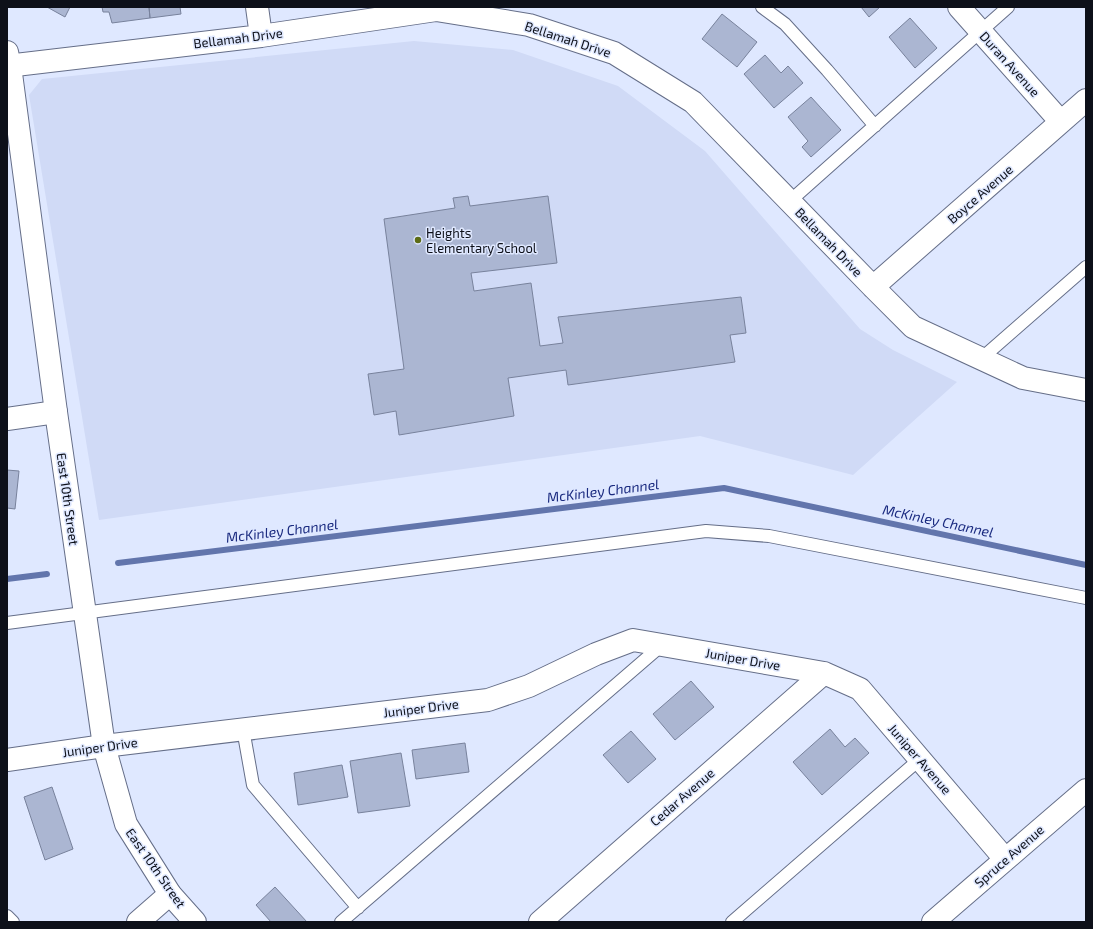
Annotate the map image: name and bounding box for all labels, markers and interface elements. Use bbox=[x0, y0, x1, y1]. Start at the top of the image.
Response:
street label: Bellamah Drive bbox=[523, 18, 613, 60]
street label: Bellamah Drive bbox=[192, 25, 284, 51]
street label: Duran Avenue bbox=[977, 28, 1043, 100]
street label: Boyce Avenue bbox=[944, 161, 1016, 227]
street label: Bellamah Drive bbox=[792, 204, 866, 280]
place label: Heights Elementary School bbox=[426, 225, 537, 256]
marker: Heights Elementary School bbox=[413, 235, 423, 245]
street label: East 10th Street bbox=[54, 452, 82, 546]
water label: McKinley Channel bbox=[546, 475, 660, 506]
water label: McKinley Channel bbox=[881, 500, 995, 541]
water label: McKinley Channel bbox=[225, 515, 339, 546]
street label: Juniper Drive bbox=[704, 645, 782, 673]
street label: Juniper Drive bbox=[382, 695, 460, 721]
street label: Juniper Avenue bbox=[885, 720, 955, 798]
street label: Juniper Drive bbox=[61, 734, 139, 760]
street label: Cedar Avenue bbox=[647, 765, 717, 829]
street label: Spruce Avenue bbox=[971, 821, 1047, 891]
street label: East 10th Street bbox=[123, 825, 189, 911]

